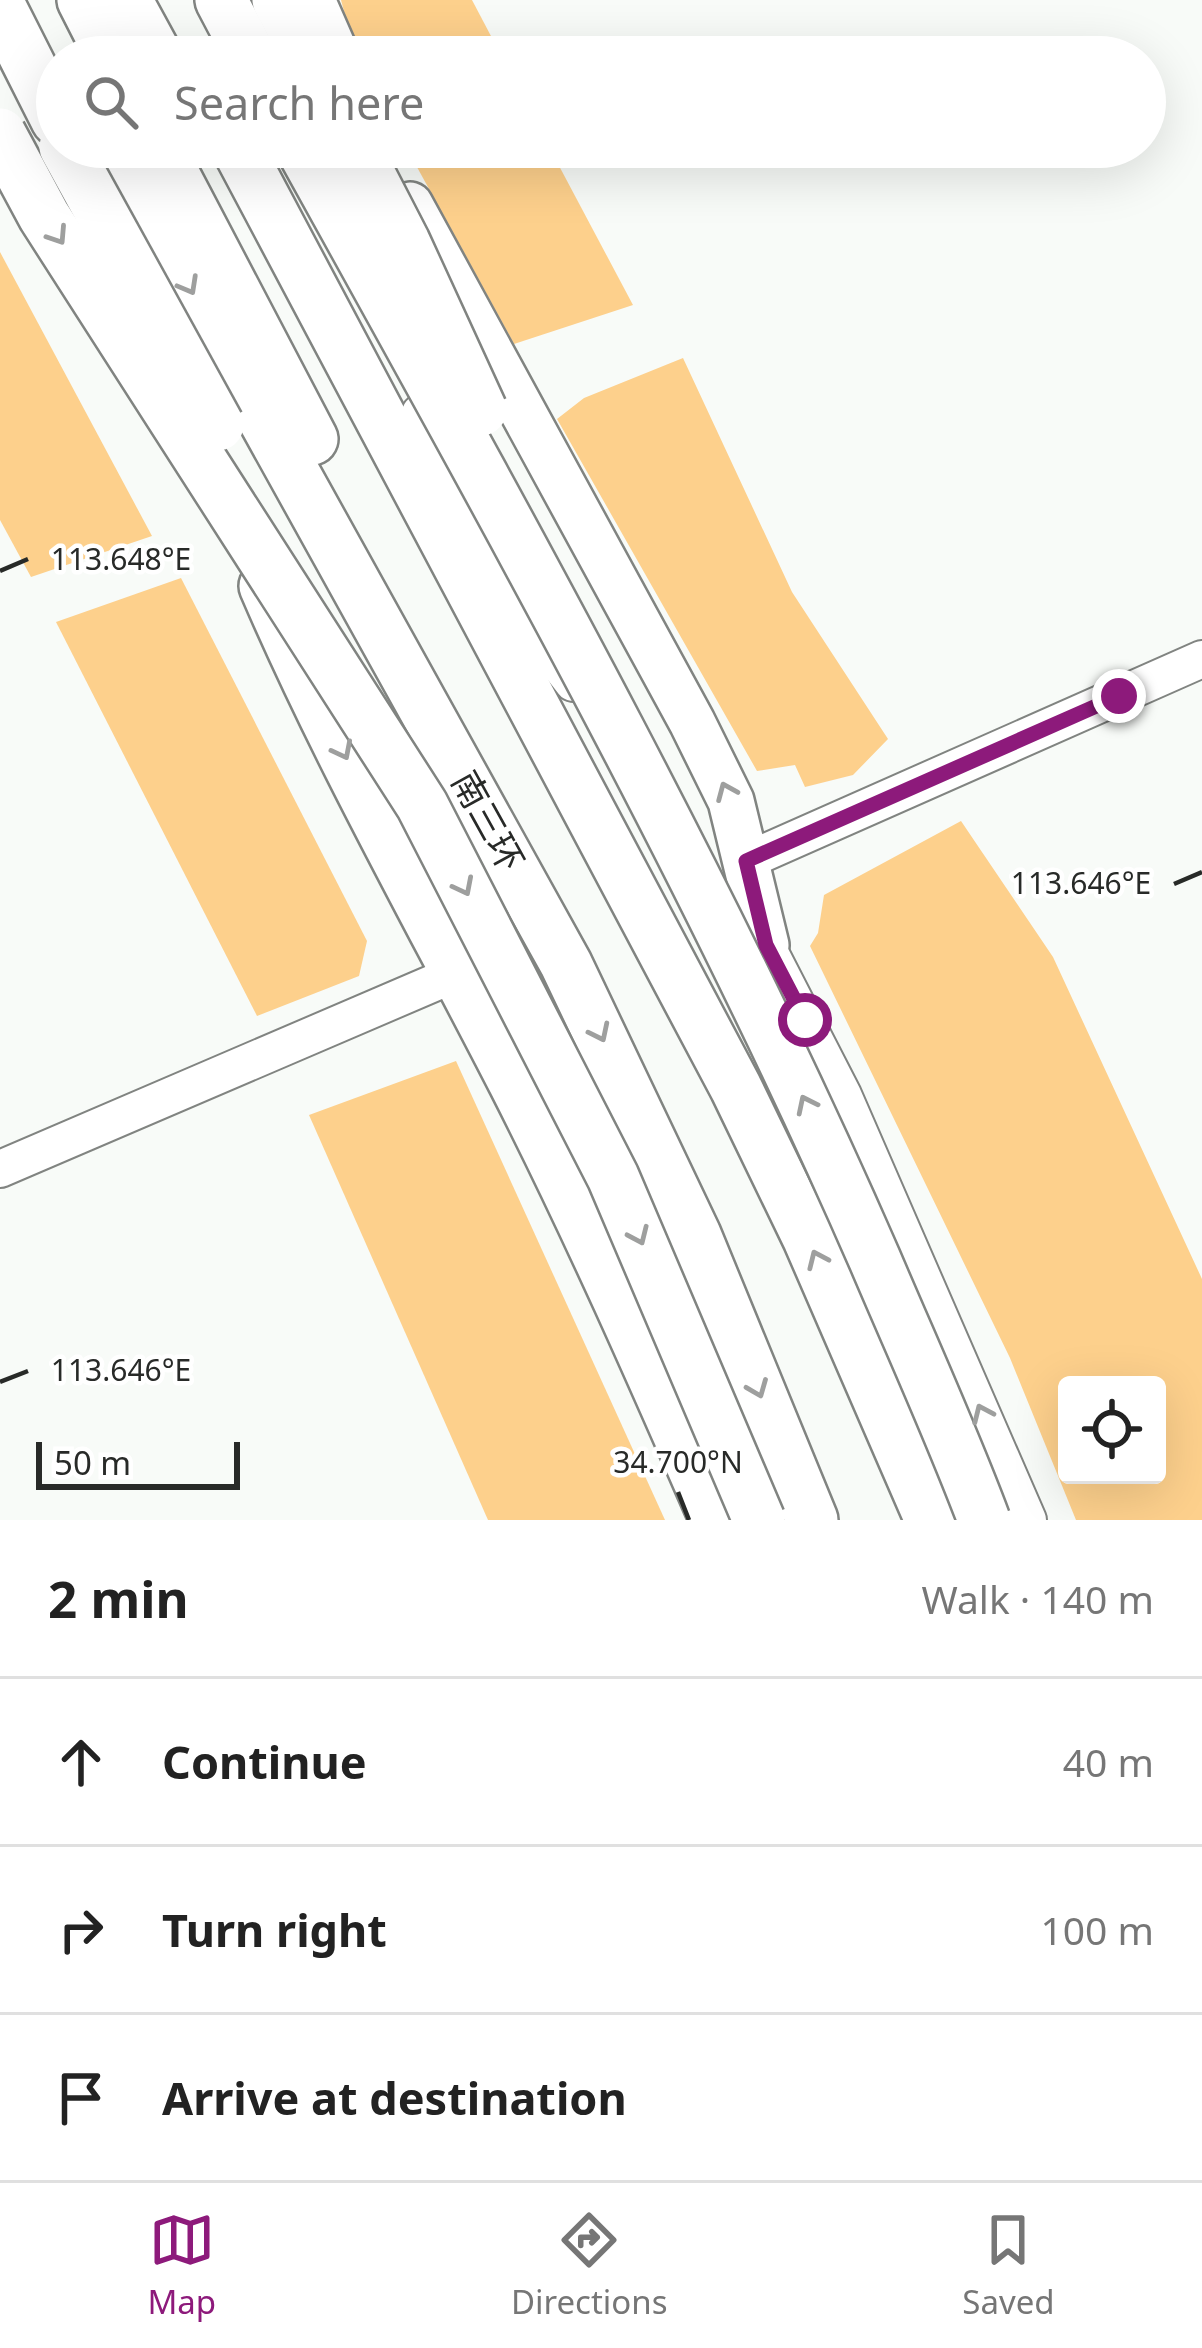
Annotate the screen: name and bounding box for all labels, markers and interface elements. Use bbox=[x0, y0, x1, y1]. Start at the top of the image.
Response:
search box bbox=[36, 36, 1166, 168]
icon: search bbox=[78, 69, 144, 135]
text: Search here bbox=[174, 72, 424, 133]
one-way arrow bbox=[43, 223, 65, 245]
one-way arrow bbox=[175, 274, 198, 295]
text: 113.648°E bbox=[51, 538, 191, 579]
route end bbox=[1092, 669, 1146, 723]
one-way arrow bbox=[328, 739, 351, 761]
street label: 南三环 bbox=[441, 762, 536, 880]
one-way arrow bbox=[716, 782, 740, 804]
text: 113.646°E bbox=[1011, 862, 1151, 903]
one-way arrow bbox=[450, 875, 474, 896]
route start bbox=[778, 993, 832, 1047]
one-way arrow bbox=[586, 1020, 609, 1042]
one-way arrow bbox=[797, 1094, 820, 1116]
one-way arrow bbox=[624, 1224, 648, 1245]
one-way arrow bbox=[808, 1250, 832, 1271]
text: 113.646°E bbox=[51, 1349, 191, 1390]
map controls bbox=[1058, 1376, 1166, 1484]
button: locate bbox=[1058, 1376, 1166, 1484]
one-way arrow bbox=[744, 1377, 768, 1398]
one-way arrow bbox=[972, 1403, 996, 1425]
scale bar bbox=[36, 1436, 240, 1489]
text: 50 m bbox=[54, 1440, 131, 1485]
text: 34.700°N bbox=[613, 1441, 743, 1482]
text: 2 min bbox=[48, 1563, 189, 1633]
text: Walk · 140 m bbox=[921, 1572, 1154, 1625]
icon: ahead bbox=[48, 1729, 114, 1795]
text: Continue bbox=[162, 1731, 367, 1792]
text: 40 m bbox=[1063, 1735, 1154, 1788]
icon: right bbox=[48, 1897, 114, 1963]
text: Turn right bbox=[162, 1899, 387, 1960]
text: 100 m bbox=[1040, 1903, 1154, 1956]
icon: arrive bbox=[48, 2065, 114, 2131]
text: Arrive at destination bbox=[162, 2067, 627, 2128]
tab: Map bbox=[147, 2207, 216, 2324]
tab: Directions bbox=[511, 2207, 668, 2324]
tab: Saved bbox=[962, 2207, 1055, 2324]

